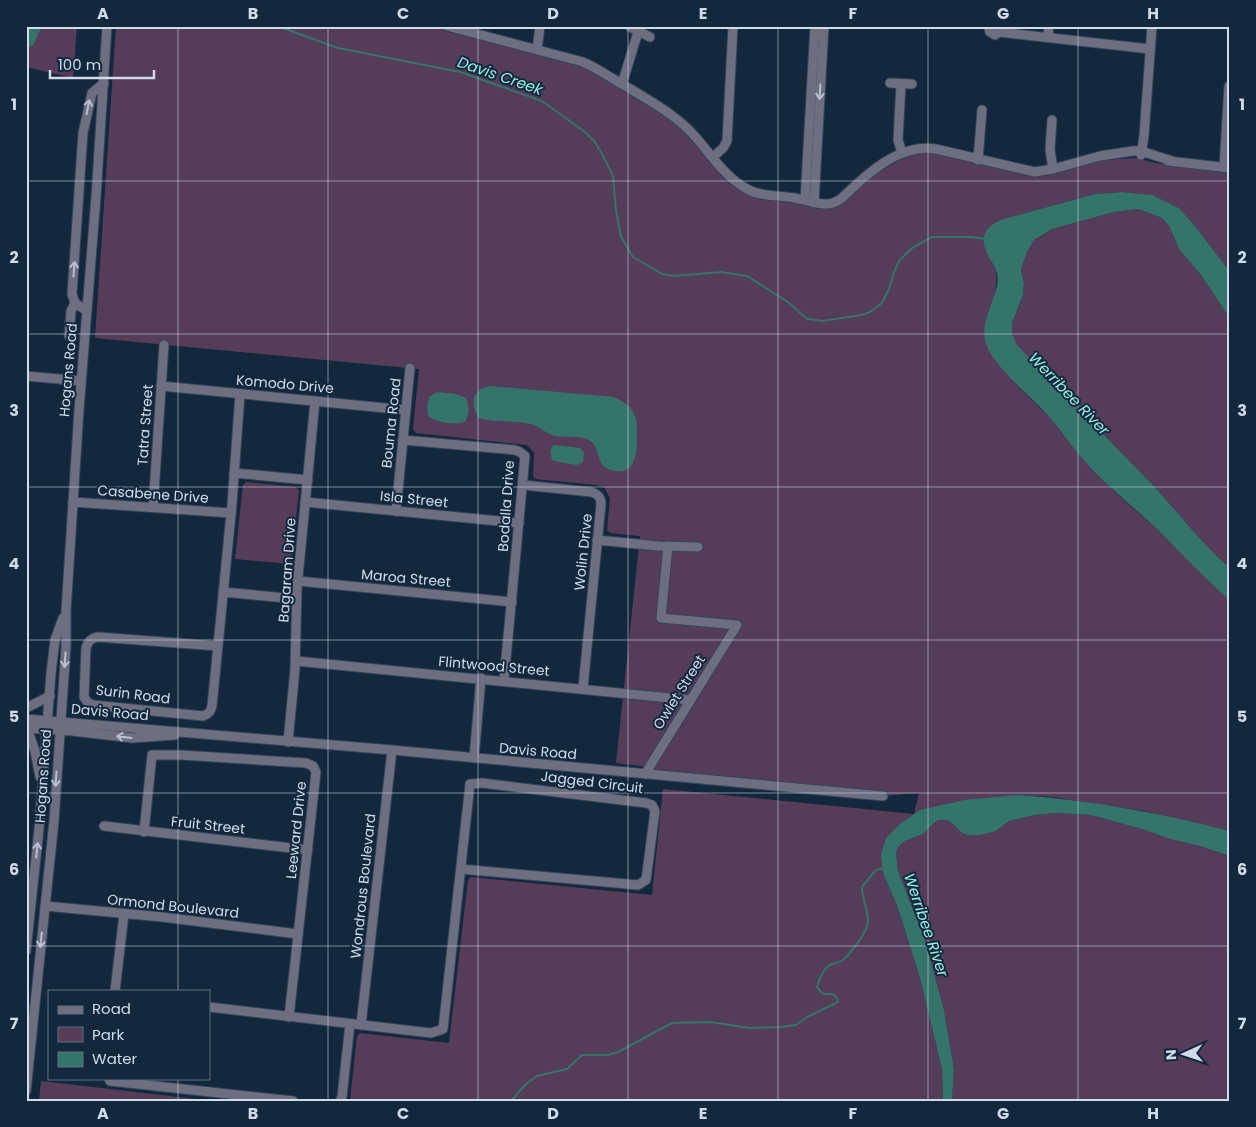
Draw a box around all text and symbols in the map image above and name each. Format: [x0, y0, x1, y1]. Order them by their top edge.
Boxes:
text: A [97, 2, 109, 25]
text: B [248, 2, 258, 25]
text: C [397, 2, 409, 25]
text: D [547, 2, 559, 25]
text: E [699, 2, 707, 25]
text: F [849, 2, 858, 25]
text: G [997, 2, 1009, 25]
text: H [1147, 2, 1159, 25]
scale bar [50, 48, 154, 80]
water label: Davis Creek [455, 51, 547, 100]
text: 100 m [58, 54, 101, 75]
one-way arrow [816, 84, 825, 100]
text: 1 [11, 93, 17, 116]
text: 1 [1239, 93, 1245, 116]
one-way arrow [84, 100, 93, 116]
text: 2 [9, 246, 19, 269]
text: 2 [1237, 246, 1247, 269]
one-way arrow [69, 261, 79, 277]
street label: Hogans Road [54, 322, 82, 418]
water label: Werribee River [1024, 347, 1115, 440]
street label: Komodo Drive [235, 370, 335, 398]
street label: Bouma Road [376, 377, 406, 469]
street label: Tatra Street [132, 384, 158, 466]
text: 3 [9, 399, 19, 422]
text: 3 [1237, 399, 1247, 422]
street label: Bodalla Drive [493, 459, 519, 552]
street label: Casabene Drive [97, 480, 210, 508]
street label: Isla Street [379, 485, 449, 513]
street label: Wolin Drive [569, 512, 597, 591]
street label: Bagaram Drive [273, 517, 301, 623]
text: 4 [9, 552, 20, 575]
text: 4 [1237, 552, 1248, 575]
street label: Maroa Street [360, 564, 452, 592]
street label: Flintwood Street [438, 651, 550, 681]
street label: Owlet Street [648, 651, 710, 733]
one-way arrow [60, 652, 69, 668]
street label: Surin Road [95, 680, 171, 708]
street label: Davis Road [70, 699, 150, 725]
text: 5 [9, 705, 19, 728]
text: 5 [1237, 705, 1247, 728]
street label: Hogans Road [30, 728, 56, 824]
one-way arrow [117, 732, 133, 742]
street label: Davis Road [498, 738, 578, 764]
street label: Jagged Circuit [540, 766, 644, 798]
one-way arrow [52, 770, 61, 786]
street label: Leeward Drive [281, 780, 311, 880]
street label: Fruit Street [170, 811, 246, 839]
street label: Wondrous Boulevard [345, 812, 381, 960]
one-way arrow [32, 842, 41, 858]
text: 6 [9, 858, 19, 881]
text: 6 [1237, 858, 1247, 881]
water label: Werribee River [899, 870, 954, 980]
street label: Ormond Boulevard [106, 889, 240, 923]
one-way arrow [36, 932, 46, 948]
legend [48, 990, 210, 1080]
text: Road [92, 998, 131, 1019]
text: 7 [10, 1012, 19, 1035]
text: 7 [1238, 1012, 1247, 1035]
text: Park [92, 1024, 124, 1045]
north arrow [1158, 1030, 1208, 1080]
text: Water [92, 1048, 138, 1069]
text: N [1161, 1049, 1181, 1060]
text: A [97, 1102, 109, 1125]
text: B [248, 1102, 258, 1125]
text: C [397, 1102, 409, 1125]
text: D [547, 1102, 559, 1125]
text: E [699, 1102, 707, 1125]
text: F [849, 1102, 858, 1125]
text: G [997, 1102, 1009, 1125]
text: H [1147, 1102, 1159, 1125]

